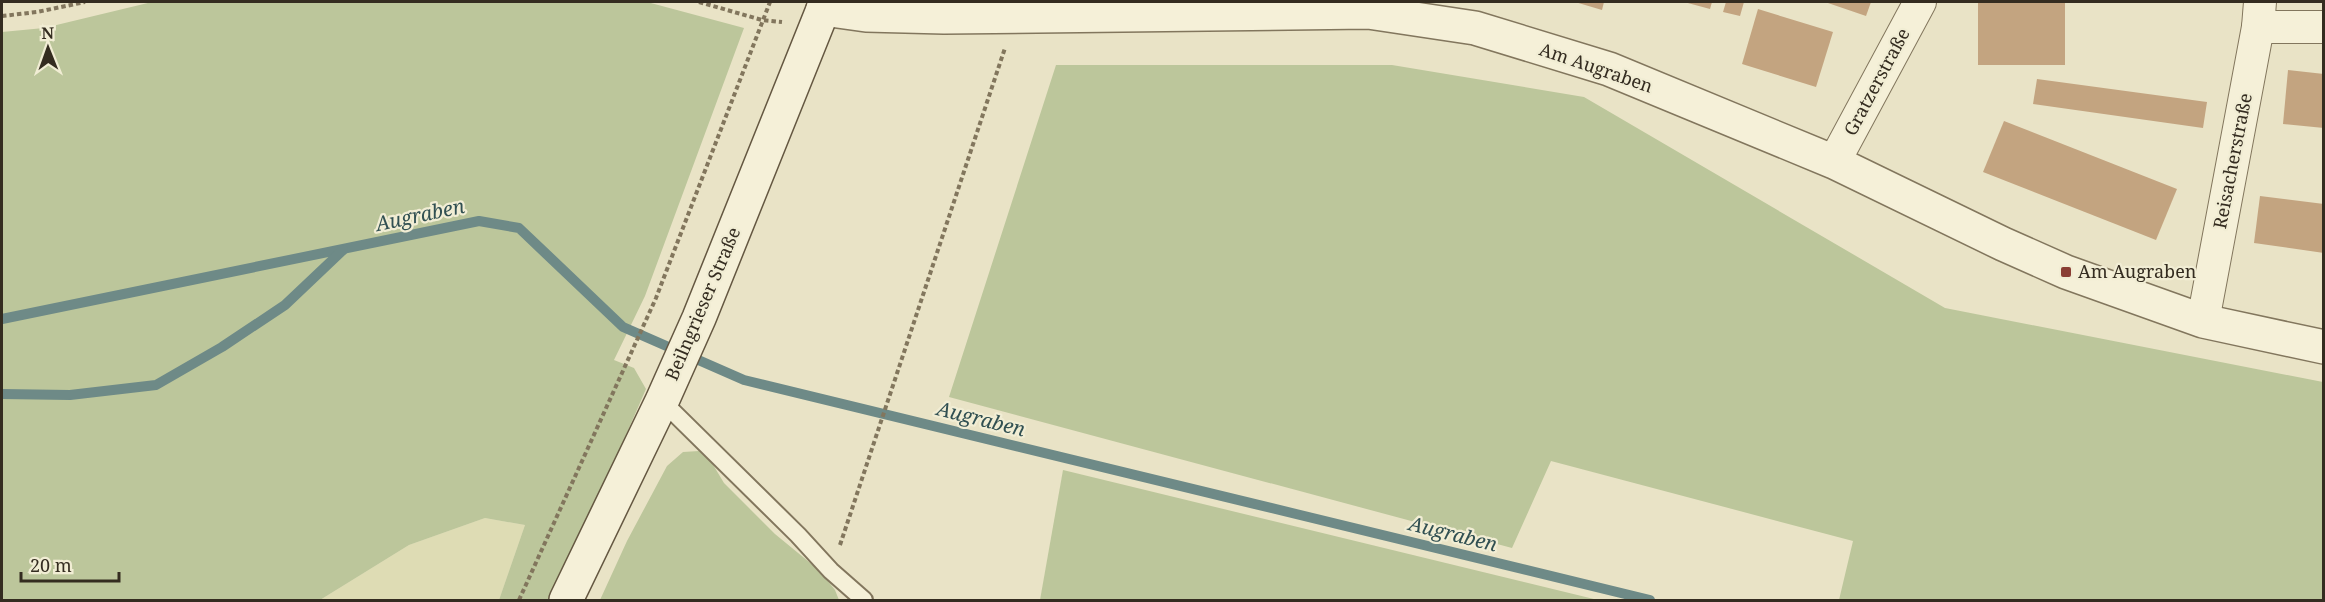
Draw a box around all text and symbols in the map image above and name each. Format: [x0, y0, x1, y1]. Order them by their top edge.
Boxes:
north arrow [18, 18, 78, 78]
text: N [41, 22, 55, 44]
street label: Gratzerstraße [1838, 23, 1915, 140]
street label: Am Augraben [1536, 36, 1657, 98]
street label: Reisacherstraße [2207, 91, 2257, 231]
water label: Augraben [371, 192, 467, 238]
street label: Beilngrieser Straße [659, 223, 745, 384]
place label: Am Augraben [2078, 259, 2197, 283]
marker: Am Augraben [2059, 265, 2073, 279]
water label: Augraben [932, 394, 1028, 443]
water label: Augraben [1404, 509, 1500, 558]
scale bar [21, 545, 118, 583]
text: 20 m [30, 553, 72, 577]

